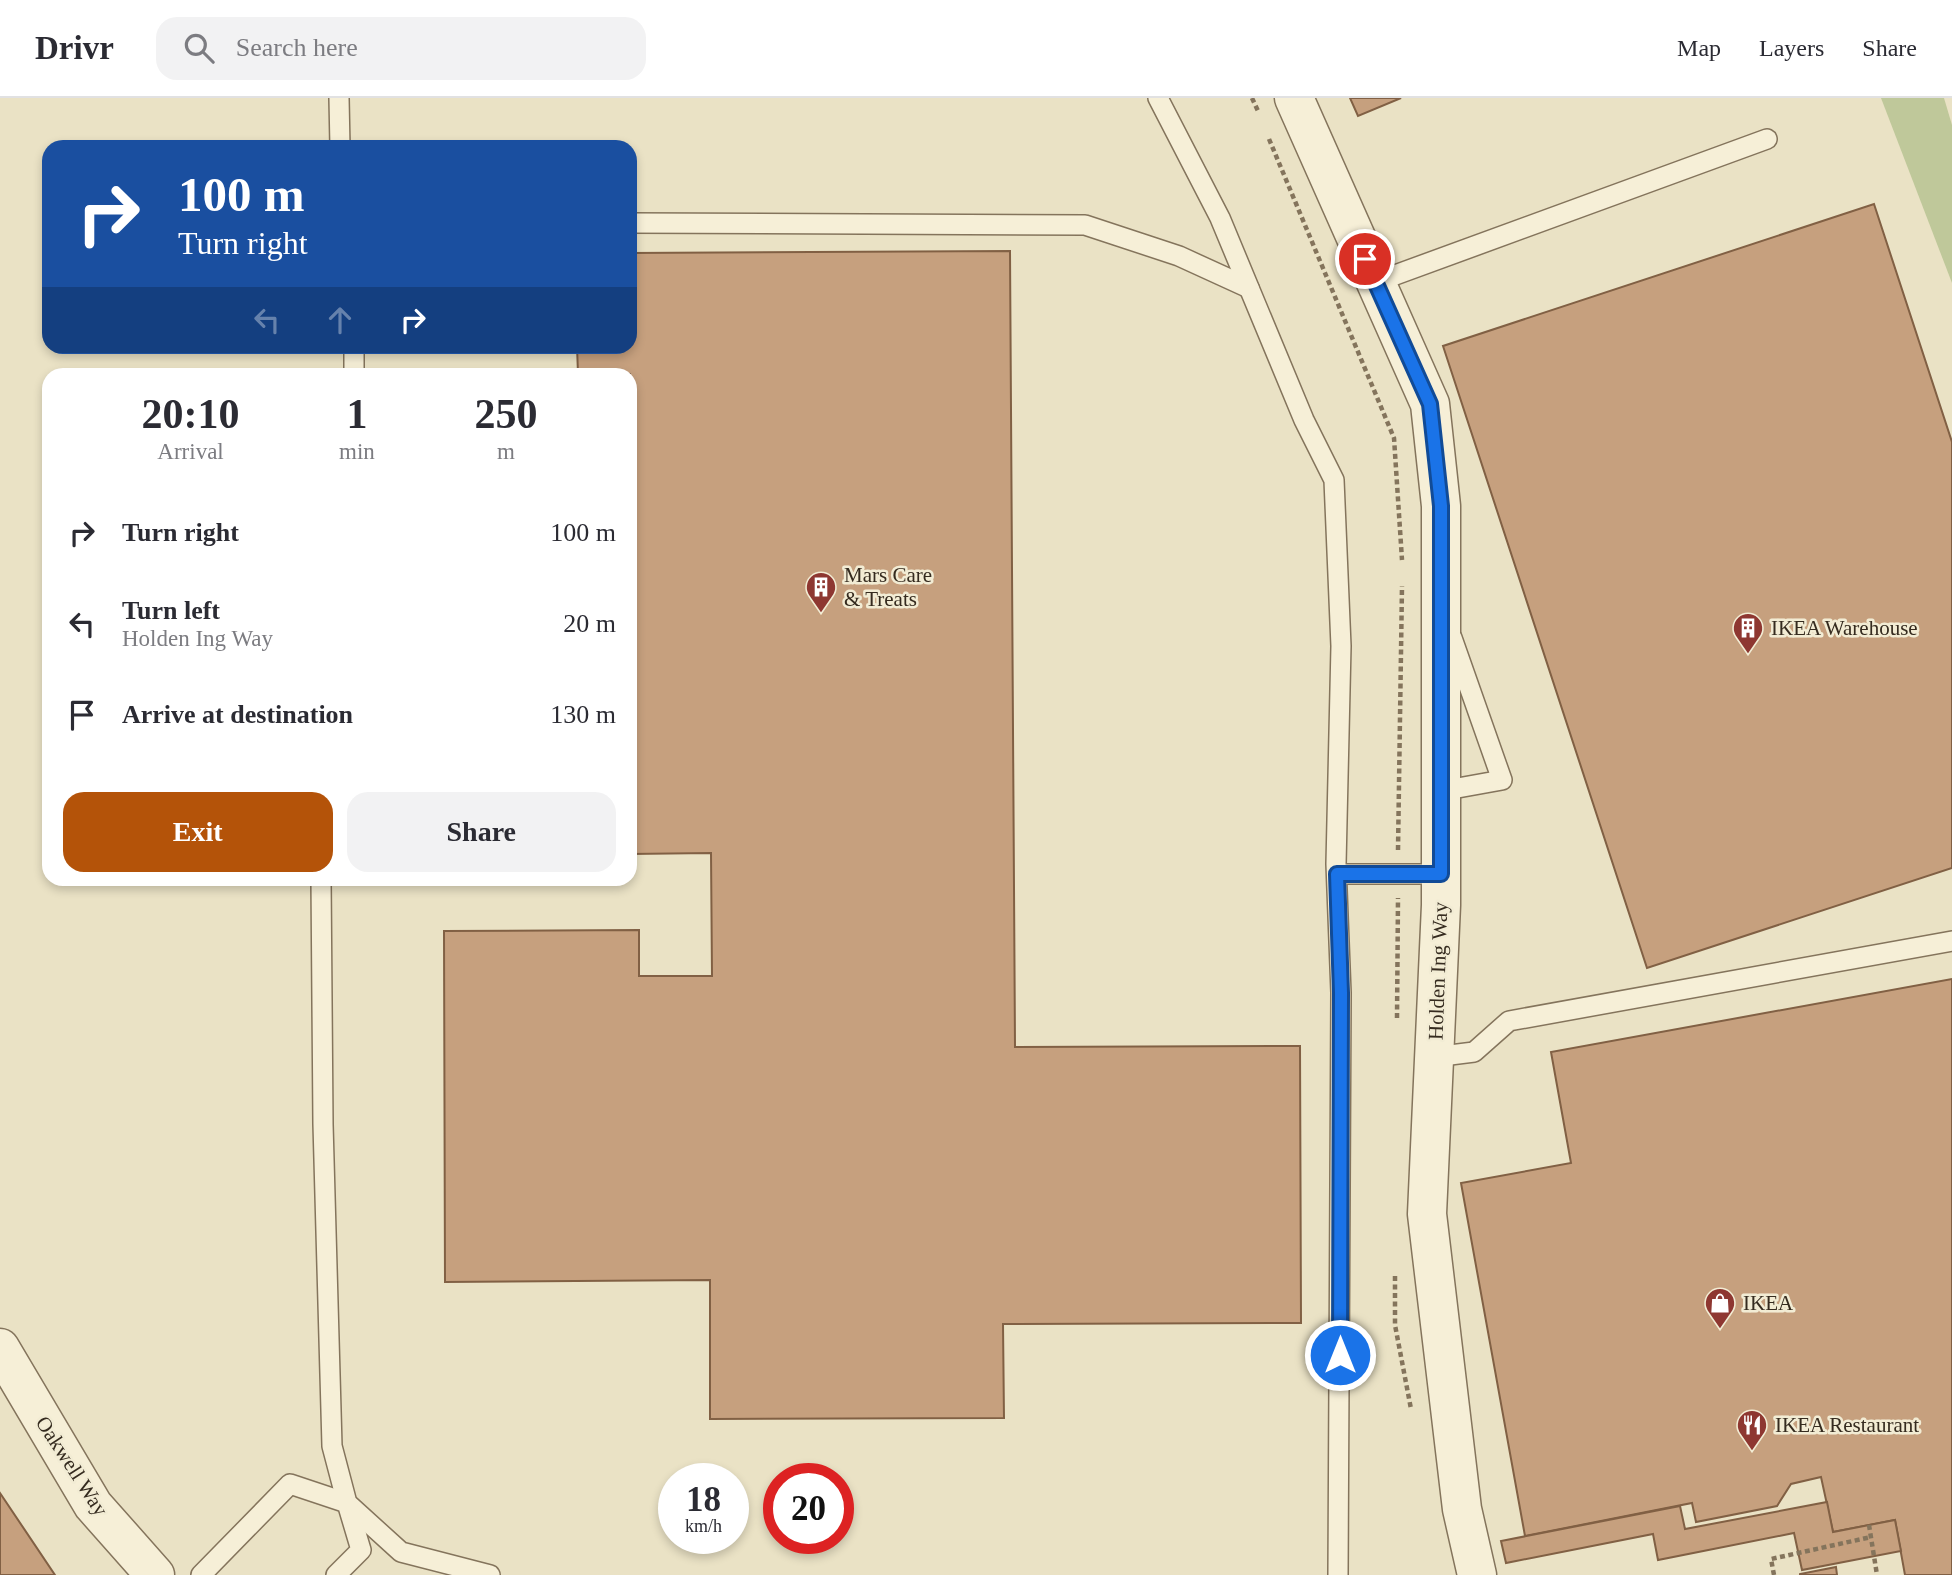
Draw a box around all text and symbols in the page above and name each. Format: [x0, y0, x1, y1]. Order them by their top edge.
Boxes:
search box [156, 17, 646, 80]
icon: search [180, 29, 218, 67]
text: Drivr [35, 30, 114, 66]
text: Search here [236, 33, 358, 62]
text: Map [1677, 35, 1721, 61]
text: Layers [1759, 35, 1824, 61]
text: Share [1862, 35, 1917, 61]
text: 100 m [178, 167, 305, 222]
icon: right [63, 168, 154, 259]
text: Turn right [178, 225, 308, 261]
pin [1335, 229, 1395, 289]
icon: arrive [1346, 240, 1384, 278]
icon: left [248, 301, 286, 339]
icon: ahead [321, 301, 359, 339]
icon: right [394, 301, 432, 339]
text: 20:10 [142, 391, 240, 437]
text: 1 [346, 391, 367, 437]
text: 250 [474, 391, 537, 437]
text: Arrival [157, 439, 224, 464]
text: min [339, 439, 375, 464]
text: m [497, 439, 515, 464]
icon: right [63, 514, 101, 552]
text: Turn right [122, 518, 239, 547]
text: 100 m [550, 518, 616, 547]
place label: Mars Care & Treats [844, 563, 932, 611]
building icon: Mars Care & Treats [804, 570, 838, 614]
text: Turn left [122, 596, 220, 625]
icon: left [63, 605, 101, 643]
text: 20 m [563, 609, 616, 638]
building icon: IKEA Warehouse [1731, 611, 1765, 655]
place label: IKEA Warehouse [1771, 616, 1918, 640]
text: Holden Ing Way [122, 626, 273, 651]
icon: arrive [63, 696, 101, 734]
text: Arrive at destination [122, 700, 353, 729]
text: 130 m [550, 700, 616, 729]
button: Exit [63, 792, 333, 872]
button: Share [347, 792, 616, 872]
street label: Holden Ing Way [1424, 901, 1452, 1040]
shop icon: IKEA [1703, 1286, 1737, 1330]
place label: IKEA [1743, 1291, 1794, 1315]
position arrow [1303, 1318, 1377, 1392]
restaurant icon: IKEA Restaurant [1735, 1408, 1769, 1452]
street label: Oakwell Way [31, 1412, 113, 1521]
place label: IKEA Restaurant [1775, 1413, 1919, 1437]
speed limit sign: 20 [763, 1463, 854, 1554]
text: 18 [686, 1480, 721, 1519]
text: km/h [685, 1516, 722, 1536]

